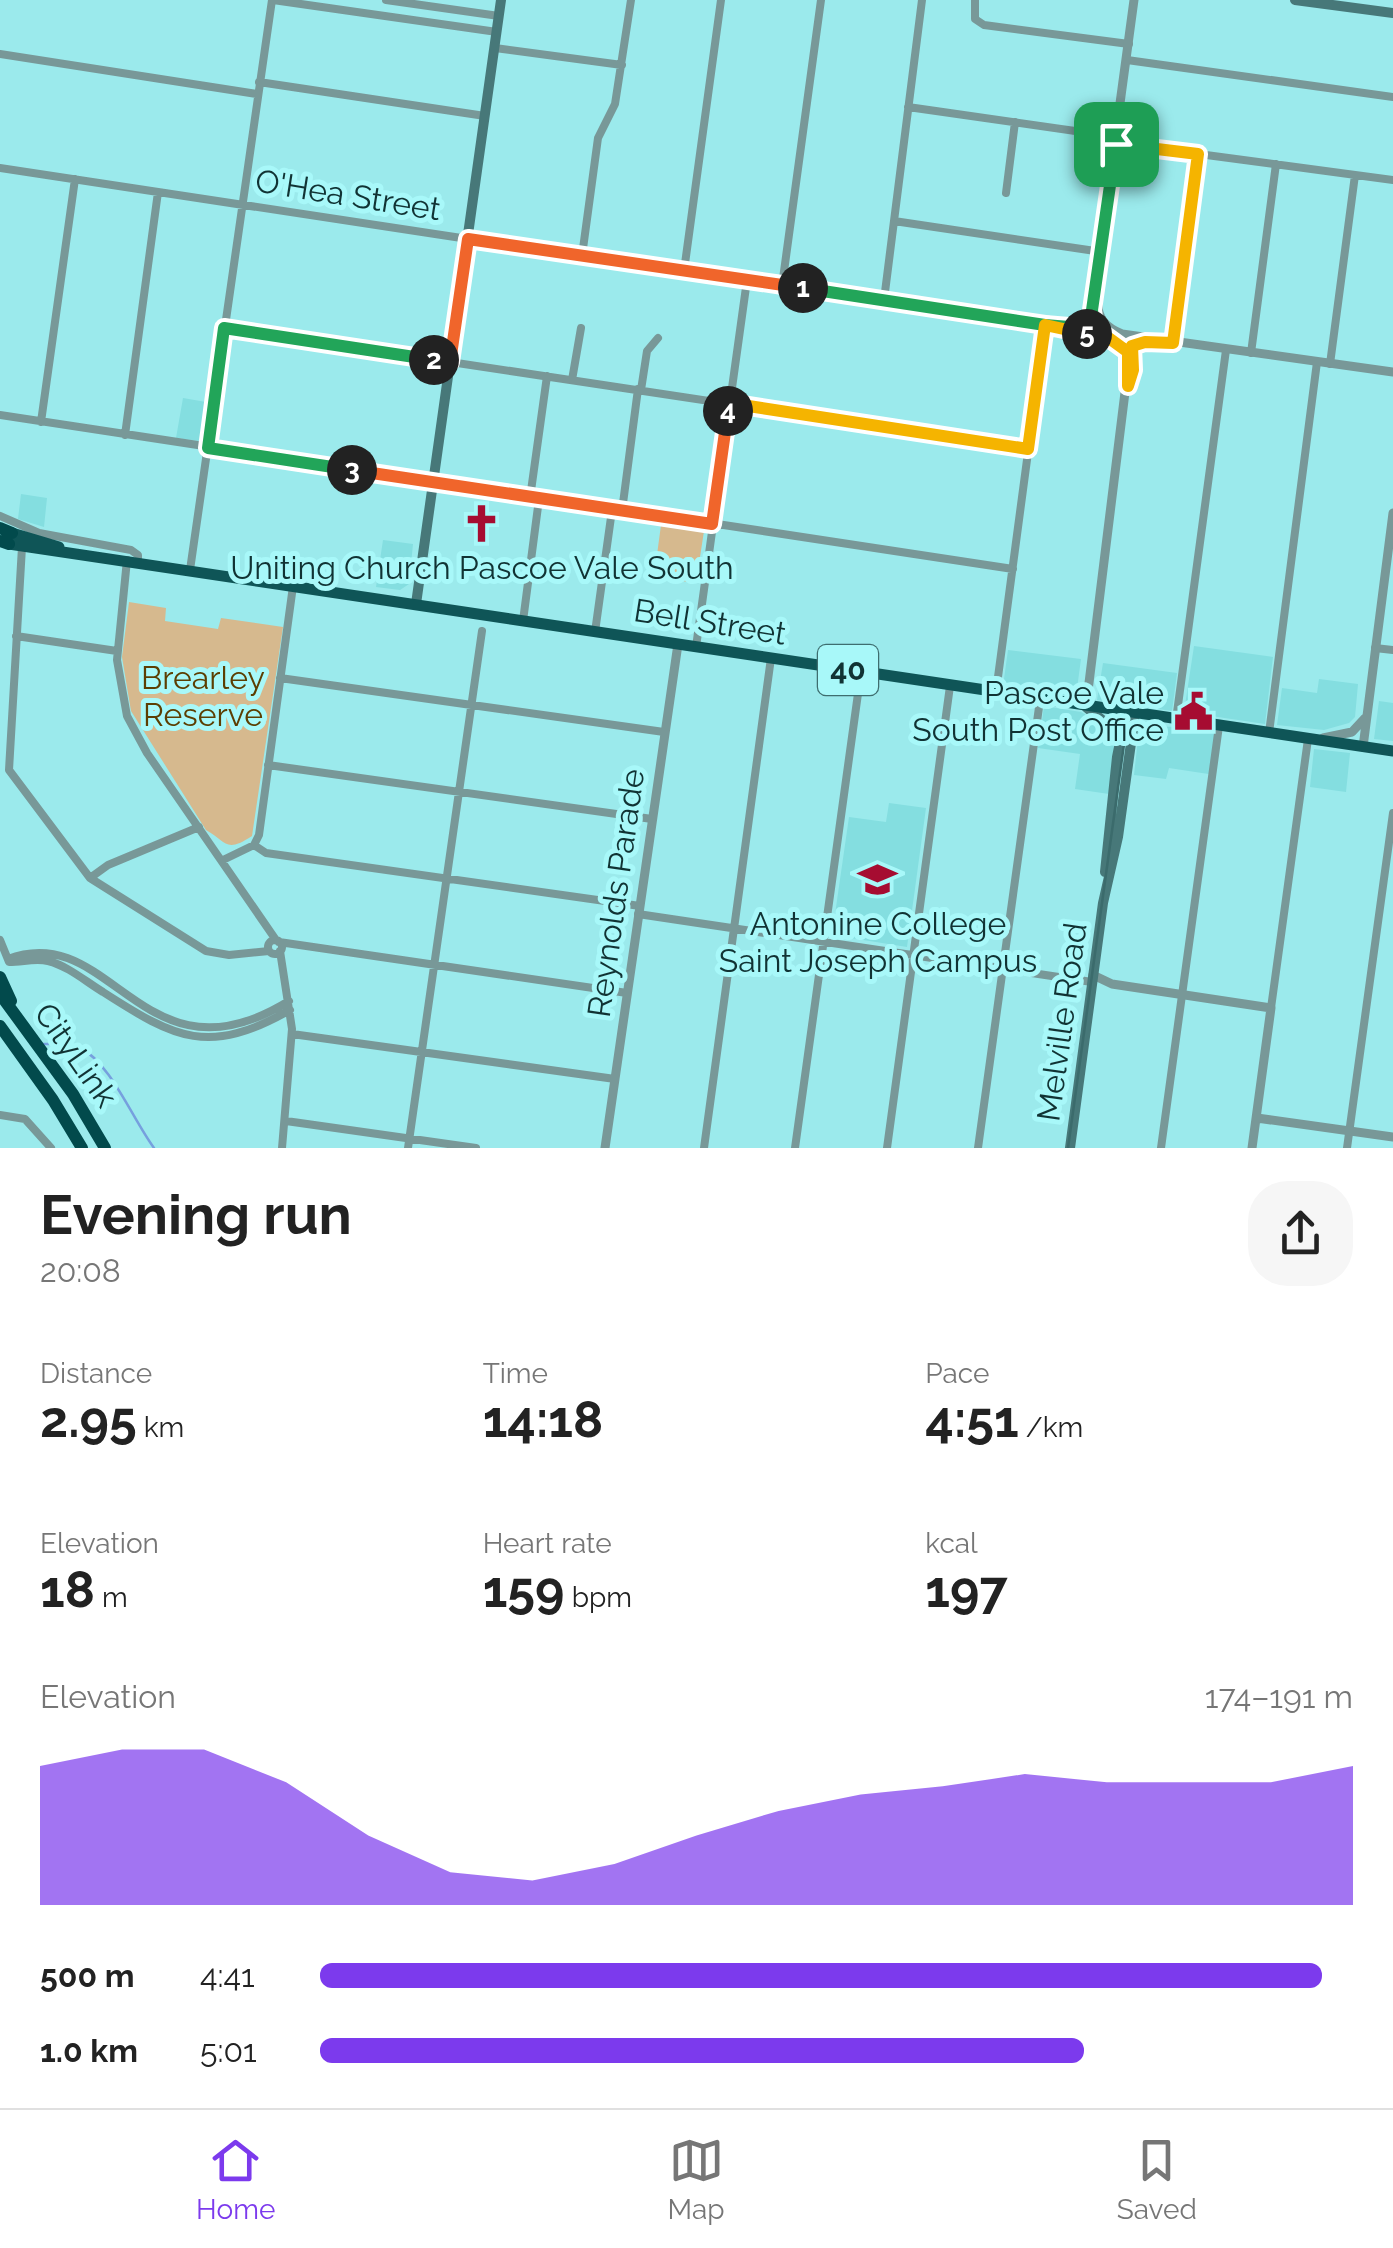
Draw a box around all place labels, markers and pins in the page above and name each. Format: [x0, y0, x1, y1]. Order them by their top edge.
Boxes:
pin [1074, 102, 1159, 187]
pin: 1 [778, 263, 828, 313]
pin: 5 [1062, 309, 1112, 359]
pin: 2 [409, 335, 459, 385]
pin: 4 [703, 386, 753, 436]
pin: 3 [327, 445, 377, 495]
church icon: Uniting Church Pascoe Vale South [461, 502, 503, 544]
place label: Uniting Church Pascoe Vale South [230, 549, 734, 586]
place label: Pascoe Vale South Post Office [912, 674, 1164, 748]
public building icon: Pascoe Vale South Post Office [1173, 690, 1215, 732]
school or university icon: Antonine College Saint Joseph Campus [857, 858, 899, 900]
place label: Antonine College Saint Joseph Campus [719, 905, 1037, 979]

